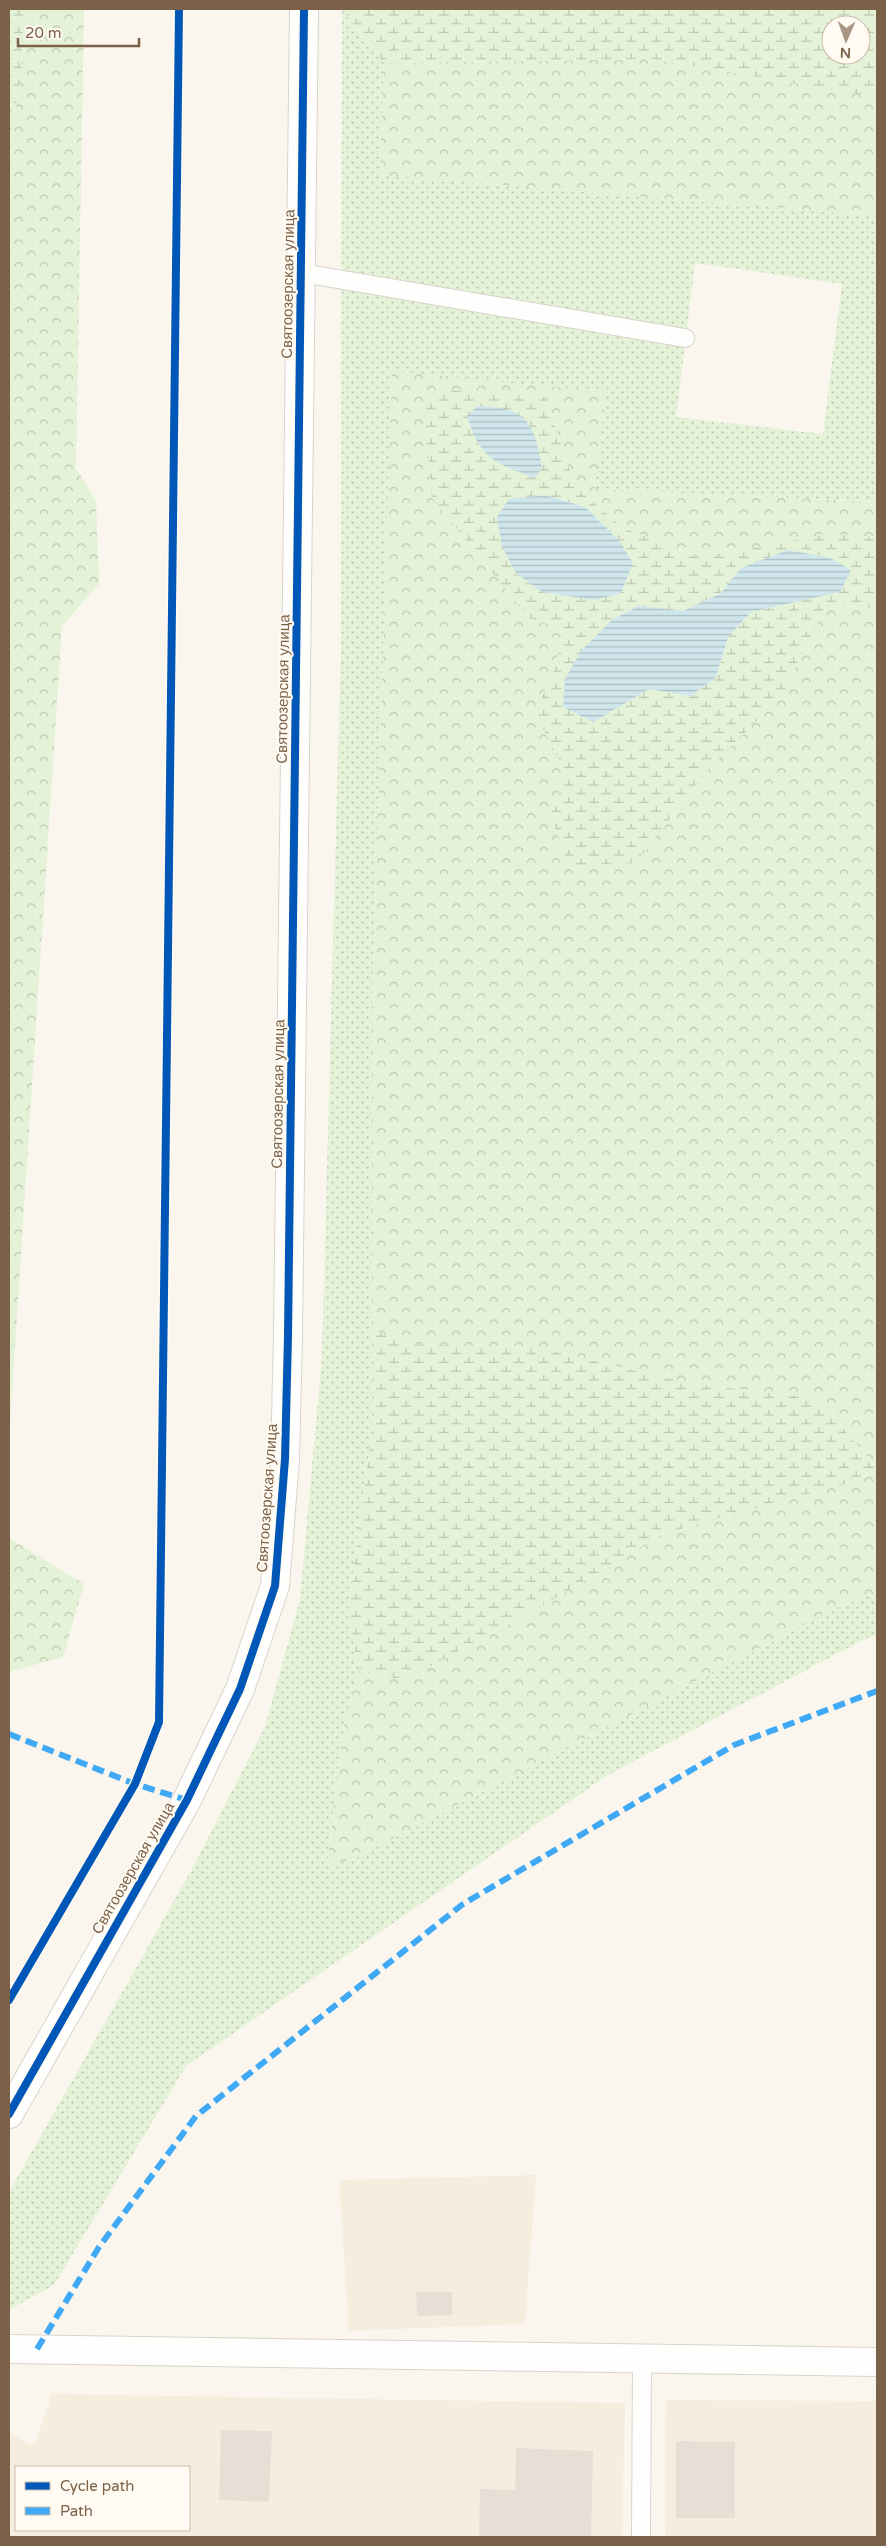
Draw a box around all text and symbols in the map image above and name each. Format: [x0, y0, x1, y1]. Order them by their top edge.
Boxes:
scale bar [18, 15, 139, 47]
north arrow [821, 15, 871, 65]
text: 20 m [25, 24, 62, 42]
text: N [840, 44, 851, 61]
street label: Святоозерская улица [278, 209, 298, 359]
street label: Святоозерская улица [273, 614, 293, 764]
street label: Святоозерская улица [268, 1019, 288, 1169]
street label: Святоозерская улица [253, 1422, 281, 1573]
street label: Святоозерская улица [88, 1798, 178, 1937]
legend [15, 2466, 190, 2531]
text: Cycle path [60, 2477, 134, 2495]
text: Path [60, 2502, 93, 2520]

